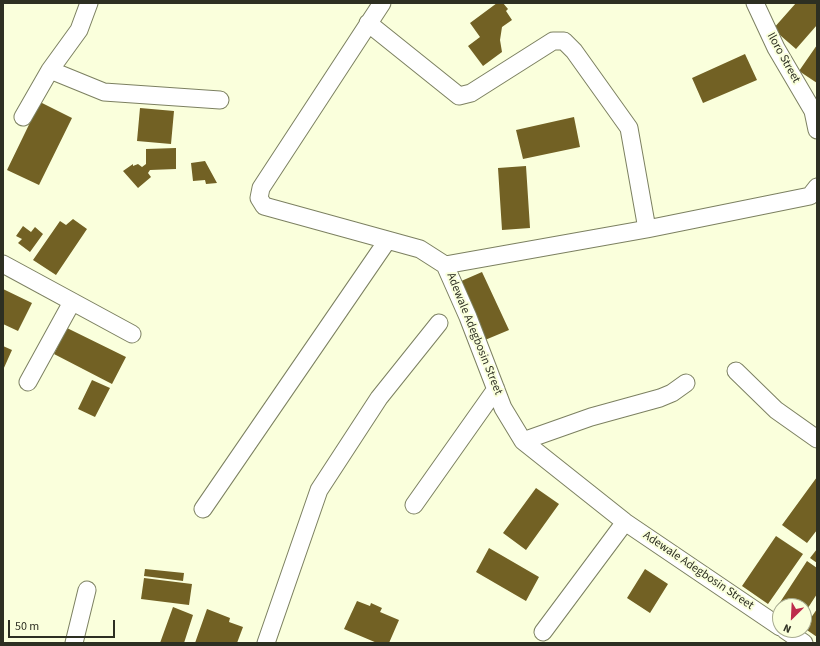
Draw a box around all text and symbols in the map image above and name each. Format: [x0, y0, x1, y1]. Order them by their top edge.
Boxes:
street label: Iloro Street [763, 30, 803, 86]
street label: Adewale Adegbosin Street [443, 271, 505, 397]
street label: Adewale Adegbosin Street [640, 529, 756, 613]
north arrow [772, 598, 812, 638]
scale bar [10, 612, 117, 638]
text: 50 m [15, 618, 39, 635]
text: N [781, 620, 794, 637]

